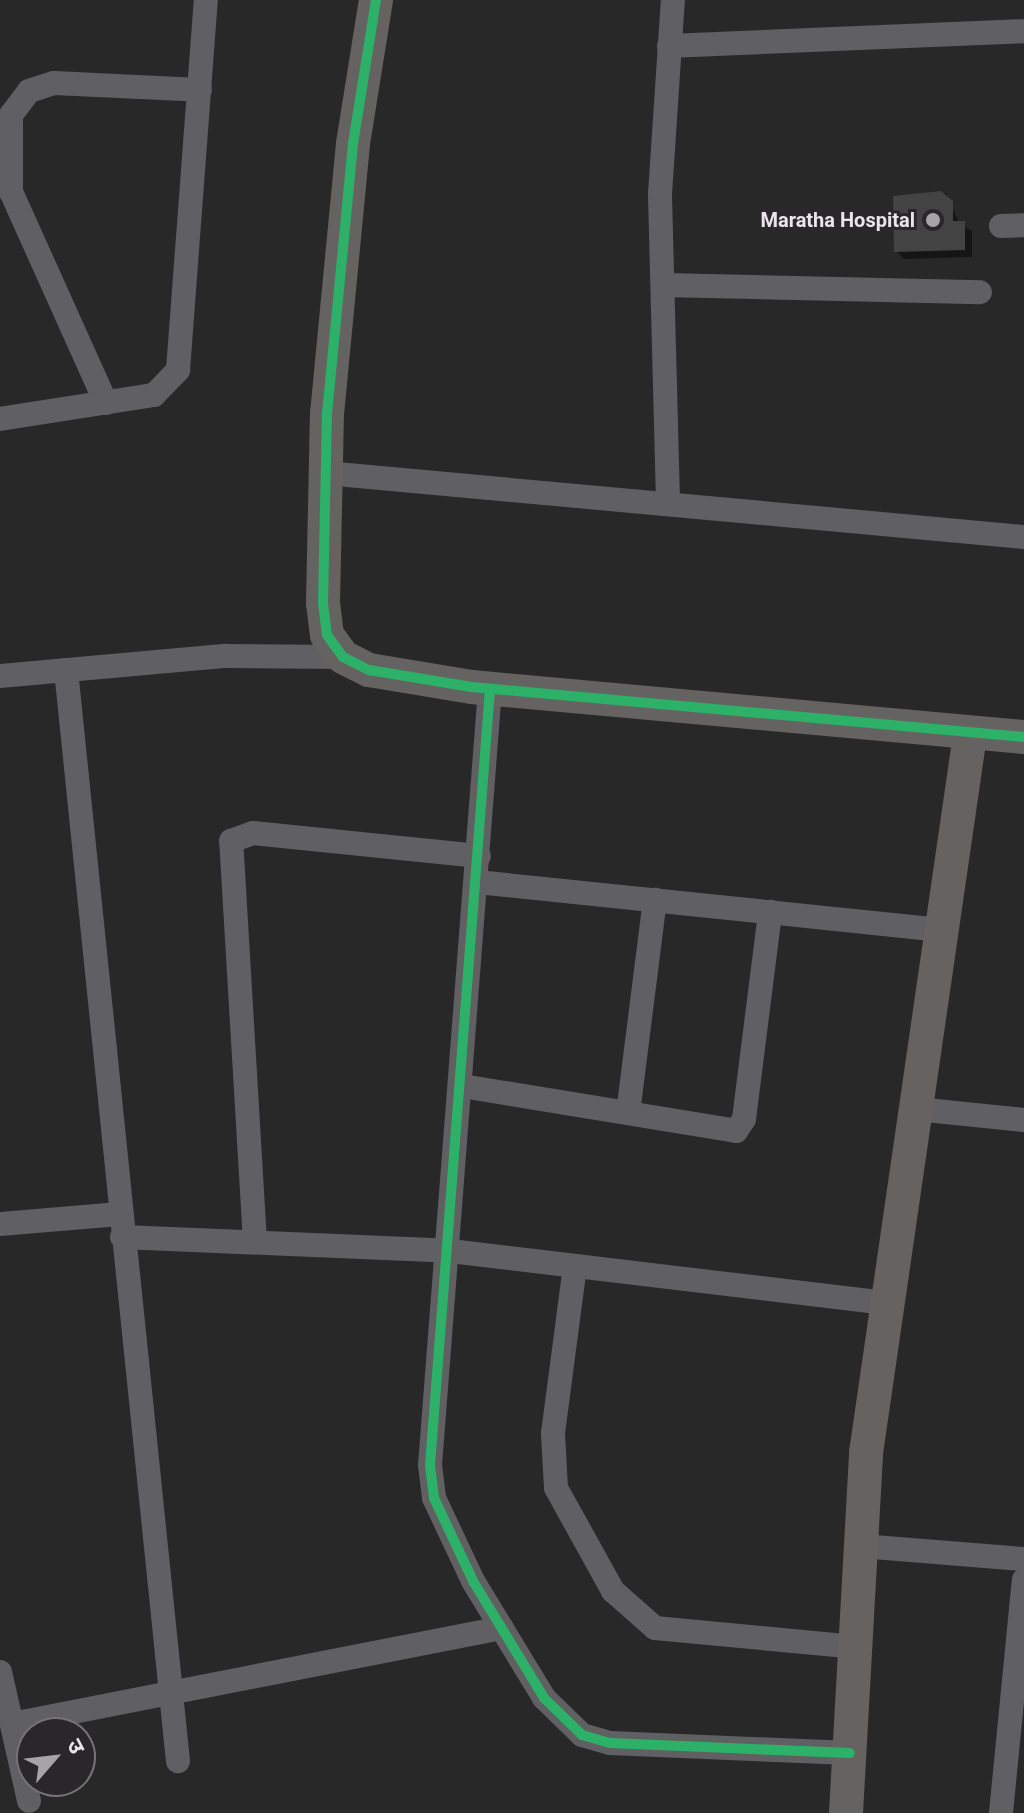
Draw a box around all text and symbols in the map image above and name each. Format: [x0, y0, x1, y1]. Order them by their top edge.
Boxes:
place label: Maratha Hospital [760, 208, 915, 232]
marker: Maratha Hospital [922, 209, 944, 231]
north arrow [16, 1717, 96, 1797]
text: उ [62, 1735, 90, 1758]

